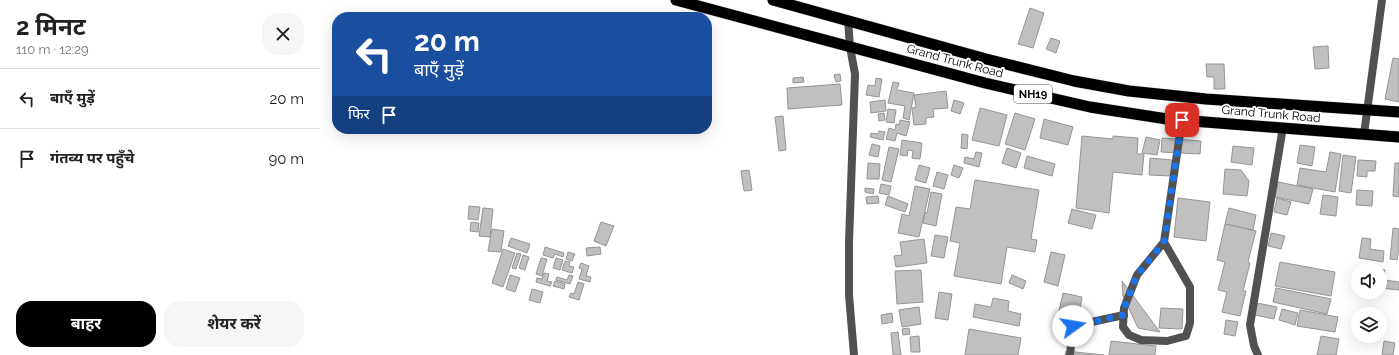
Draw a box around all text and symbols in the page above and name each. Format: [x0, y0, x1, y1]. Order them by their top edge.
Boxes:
text: 2 मिनट [16, 12, 86, 41]
button: close [262, 13, 304, 55]
text: 20 m [414, 25, 480, 58]
icon: left [348, 28, 400, 80]
street label: Grand Trunk Road [905, 41, 1005, 81]
text: 110 m · 12:29 [16, 42, 89, 57]
text: बाएँ मुड़ें [414, 59, 464, 80]
road number: NH19 [1014, 85, 1052, 103]
icon: left [16, 88, 38, 110]
text: बाएँ मुड़ें [50, 89, 95, 107]
text: 20 m [269, 90, 304, 108]
pin [1165, 103, 1199, 137]
street label: Grand Trunk Road [1221, 103, 1321, 125]
icon: arrive [378, 104, 400, 126]
text: फिर [348, 105, 370, 123]
icon: arrive [1171, 109, 1193, 131]
icon: arrive [16, 148, 38, 170]
text: गंतव्य पर पहुँचे [50, 149, 134, 167]
text: 90 m [268, 150, 304, 168]
map controls [1351, 263, 1387, 343]
button: sound [1351, 263, 1387, 299]
button: बाहर [16, 301, 156, 347]
button: शेयर करें [164, 301, 304, 347]
position arrow [1052, 305, 1094, 347]
button: layers [1351, 307, 1387, 343]

